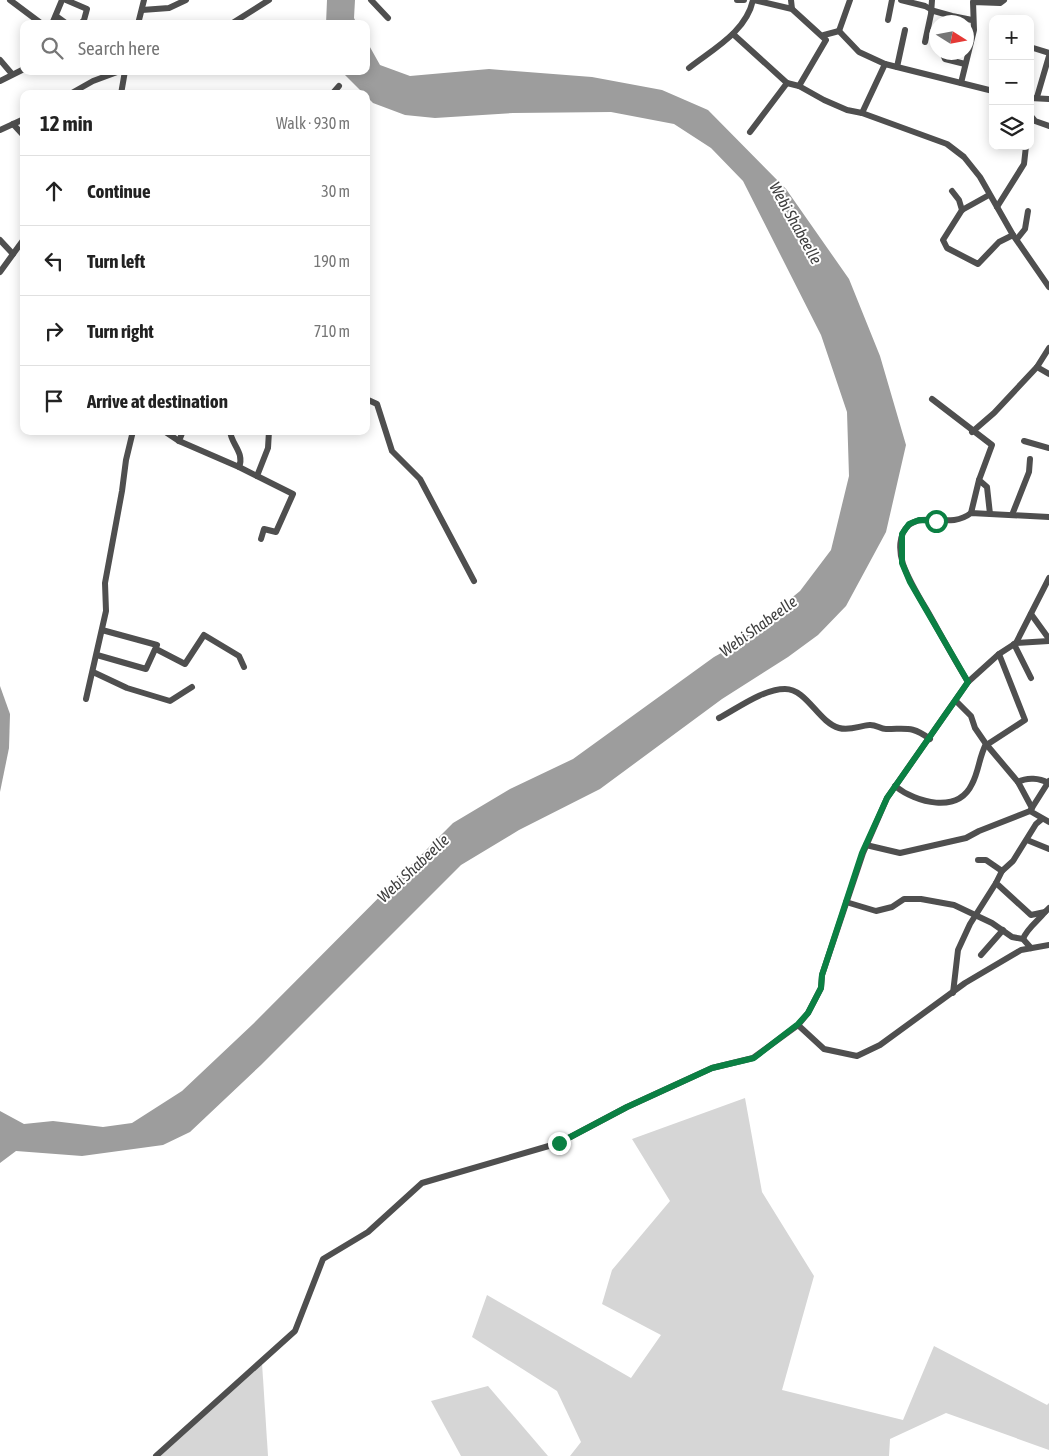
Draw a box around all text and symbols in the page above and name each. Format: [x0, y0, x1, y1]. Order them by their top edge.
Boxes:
north arrow [929, 15, 974, 60]
map controls [989, 15, 1034, 150]
button: + [989, 15, 1034, 60]
search box [20, 20, 370, 75]
icon: search [38, 34, 66, 62]
text: Search here [78, 37, 160, 59]
button: − [989, 60, 1034, 105]
button: layers [989, 105, 1034, 150]
text: 12 min [40, 111, 93, 135]
text: Walk · 930 m [276, 114, 350, 132]
icon: ahead [40, 177, 68, 205]
water label: Webi Shabeelle [766, 179, 826, 267]
text: Continue [87, 180, 151, 202]
text: 30 m [321, 182, 350, 200]
icon: left [40, 247, 68, 275]
text: Turn left [87, 250, 145, 272]
text: 190 m [314, 252, 350, 270]
icon: right [40, 317, 68, 345]
text: Turn right [87, 320, 154, 342]
text: 710 m [314, 322, 350, 340]
icon: arrive [40, 387, 68, 415]
text: Arrive at destination [87, 390, 228, 412]
route start [925, 510, 948, 533]
water label: Webi Shabeelle [716, 592, 800, 660]
water label: Webi Shabeelle [374, 830, 452, 906]
route end [548, 1132, 571, 1155]

